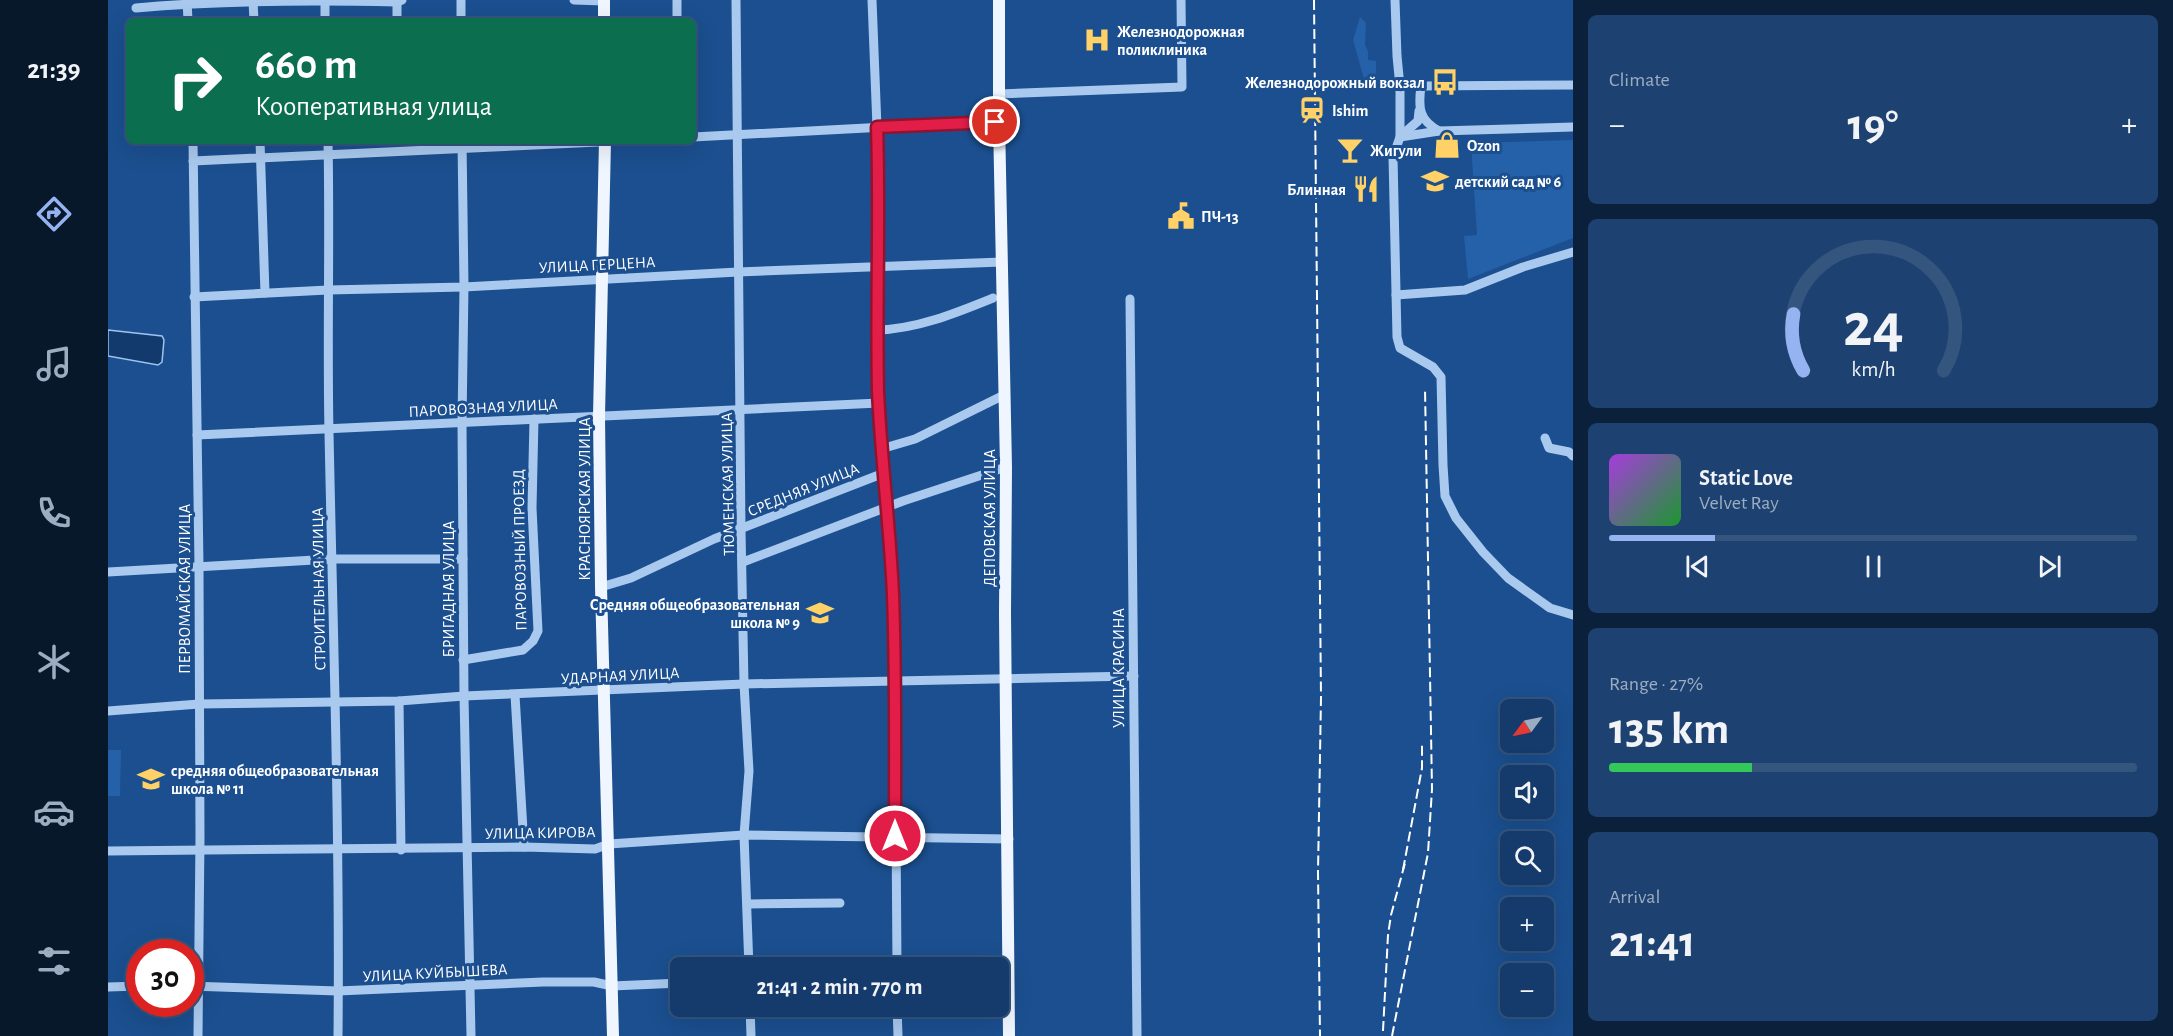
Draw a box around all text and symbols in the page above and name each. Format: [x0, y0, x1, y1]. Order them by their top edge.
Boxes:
place label: Железнодорожная поликлиника [1117, 24, 1245, 58]
hospital icon: Железнодорожная поликлиника [1082, 25, 1112, 55]
icon: right [156, 42, 234, 120]
text: 660 m [255, 44, 358, 86]
text: 21:39 [27, 56, 81, 83]
bus stop icon: Железнодорожный вокзал [1430, 67, 1460, 97]
text: Climate [1609, 70, 1670, 90]
place label: Железнодорожный вокзал [1245, 75, 1425, 91]
text: Кооперативная улица [255, 93, 492, 120]
station icon: Ishim [1297, 95, 1327, 125]
pin [969, 96, 1020, 147]
place label: Ishim [1332, 103, 1368, 119]
text: 19° [1847, 103, 1899, 148]
icon: arrive [978, 105, 1011, 138]
text: − [1609, 109, 1625, 142]
text: + [2121, 109, 2137, 142]
shop icon: Ozon [1432, 130, 1462, 160]
bar icon: Жигули [1335, 135, 1365, 165]
place label: Ozon [1467, 138, 1500, 154]
place label: Жигули [1370, 143, 1422, 160]
school or university icon: детский сад № 6 [1420, 166, 1450, 196]
restaurant icon: Блинная [1351, 174, 1381, 204]
place label: детский сад № 6 [1455, 174, 1562, 190]
place label: Блинная [1287, 182, 1346, 198]
icon: directions [33, 193, 75, 235]
public building icon: ПЧ-13 [1166, 201, 1196, 231]
place label: ПЧ-13 [1201, 209, 1239, 225]
street label: УЛИЦА ГЕРЦЕНА [538, 254, 656, 276]
text: 24 [1843, 295, 1903, 357]
icon: music [33, 343, 75, 385]
text: km/h [1851, 359, 1895, 380]
street label: ПАРОВОЗНАЯ УЛИЦА [408, 396, 559, 420]
street label: ТЮМЕНСКАЯ УЛИЦА [719, 412, 737, 556]
street label: КРАСНОЯРСКАЯ УЛИЦА [577, 417, 593, 581]
street label: ДЕПОВСКАЯ УЛИЦА [982, 448, 998, 587]
street label: СРЕДНЯЯ УЛИЦА [745, 460, 862, 520]
text: Static Love [1699, 467, 1793, 489]
street label: ПАРОВОЗНЫЙ ПРОЕЗД [510, 469, 529, 631]
icon: phone [33, 492, 75, 534]
text: Velvet Ray [1699, 493, 1779, 513]
street label: ПЕРВОМАЙСКАЯ УЛИЦА [176, 503, 193, 674]
street label: СТРОИТЕЛЬНАЯ УЛИЦА [310, 507, 328, 671]
street label: БРИГАДНАЯ УЛИЦА [441, 520, 457, 657]
icon: previous [1681, 550, 1714, 583]
icon: pause [1857, 550, 1890, 583]
icon: next [2033, 550, 2066, 583]
place label: Средняя общеобразовательная школа № 9 [590, 597, 800, 631]
school or university icon: Средняя общеобразовательная школа № 9 [805, 598, 835, 628]
street label: УЛИЦА КРАСИНА [1111, 608, 1127, 728]
icon: climate [33, 641, 75, 683]
street label: УДАРНАЯ УЛИЦА [560, 665, 680, 687]
text: Range · 27% [1609, 674, 1703, 694]
north arrow [1500, 699, 1554, 753]
map controls [1500, 699, 1554, 1017]
text: 135 km [1609, 707, 1729, 752]
place label: средняя общеобразовательная школа № 11 [171, 763, 379, 797]
school or university icon: средняя общеобразовательная школа № 11 [136, 764, 166, 794]
button: sound [1500, 765, 1554, 819]
icon: car [33, 791, 75, 833]
position arrow [863, 804, 927, 868]
street label: УЛИЦА КИРОВА [484, 824, 596, 842]
button: search [1500, 831, 1554, 885]
text: Arrival [1609, 887, 1660, 907]
button: + [1500, 897, 1554, 951]
text: 21:41 [1609, 920, 1696, 965]
speed limit sign: 30 [126, 939, 204, 1017]
icon: filters [33, 940, 75, 982]
street label: УЛИЦА КУЙБЫШЕВА [362, 960, 508, 985]
button: − [1500, 963, 1554, 1017]
text: 21:41 · 2 min · 770 m [756, 976, 923, 998]

